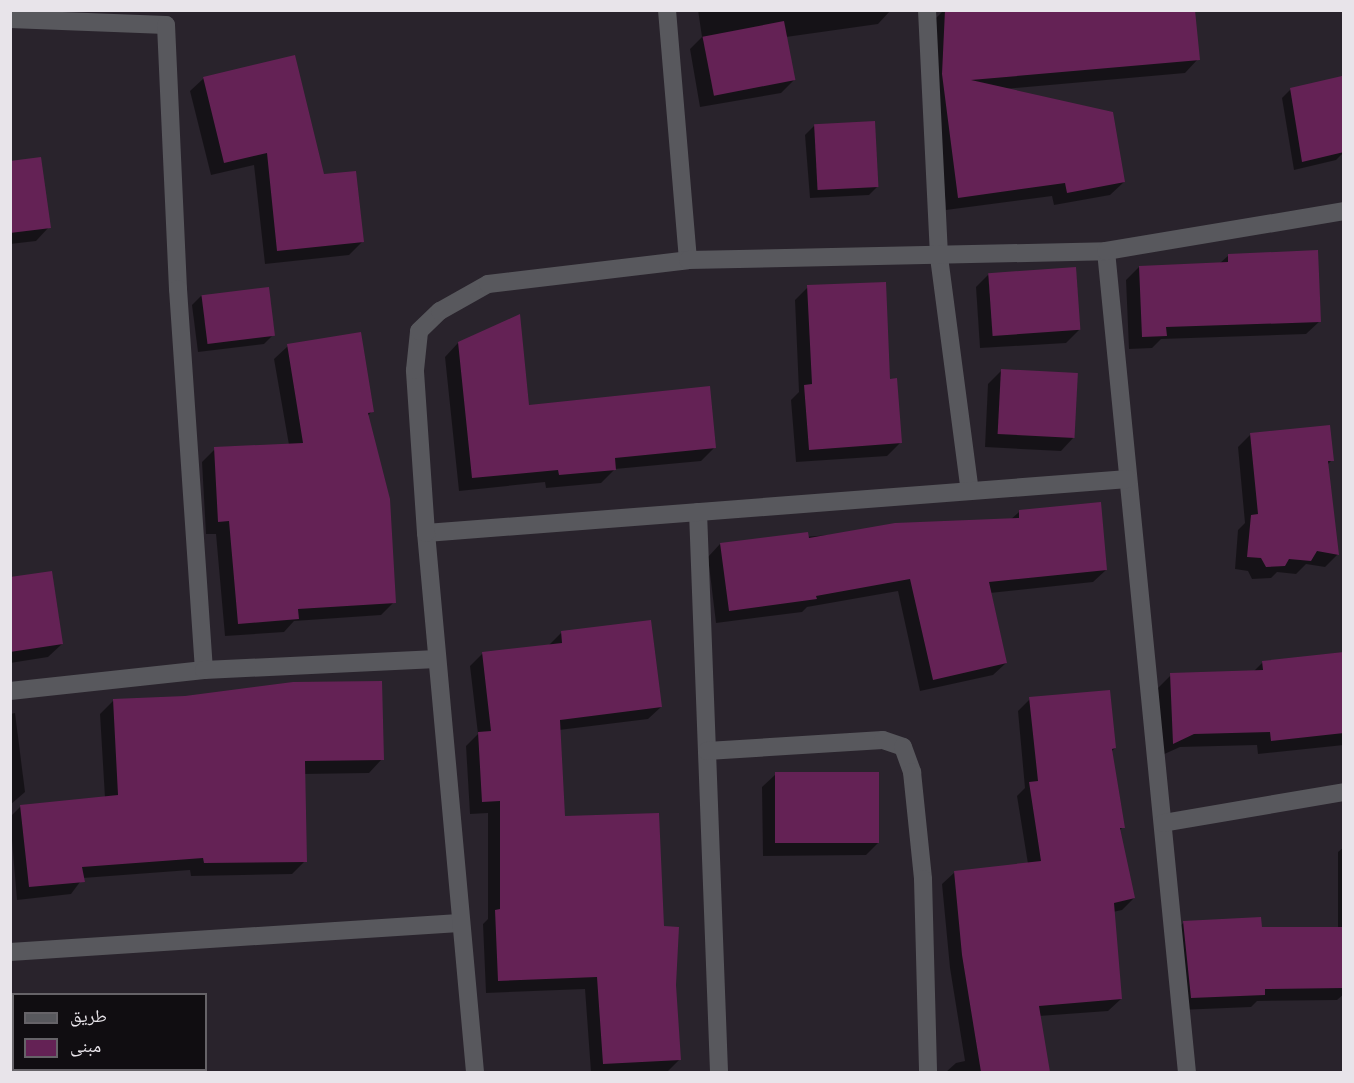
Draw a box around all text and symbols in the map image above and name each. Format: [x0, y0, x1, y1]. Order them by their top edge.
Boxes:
legend [12, 993, 207, 1071]
text: طريق [70, 1003, 107, 1027]
text: مبنى [70, 1033, 101, 1057]

